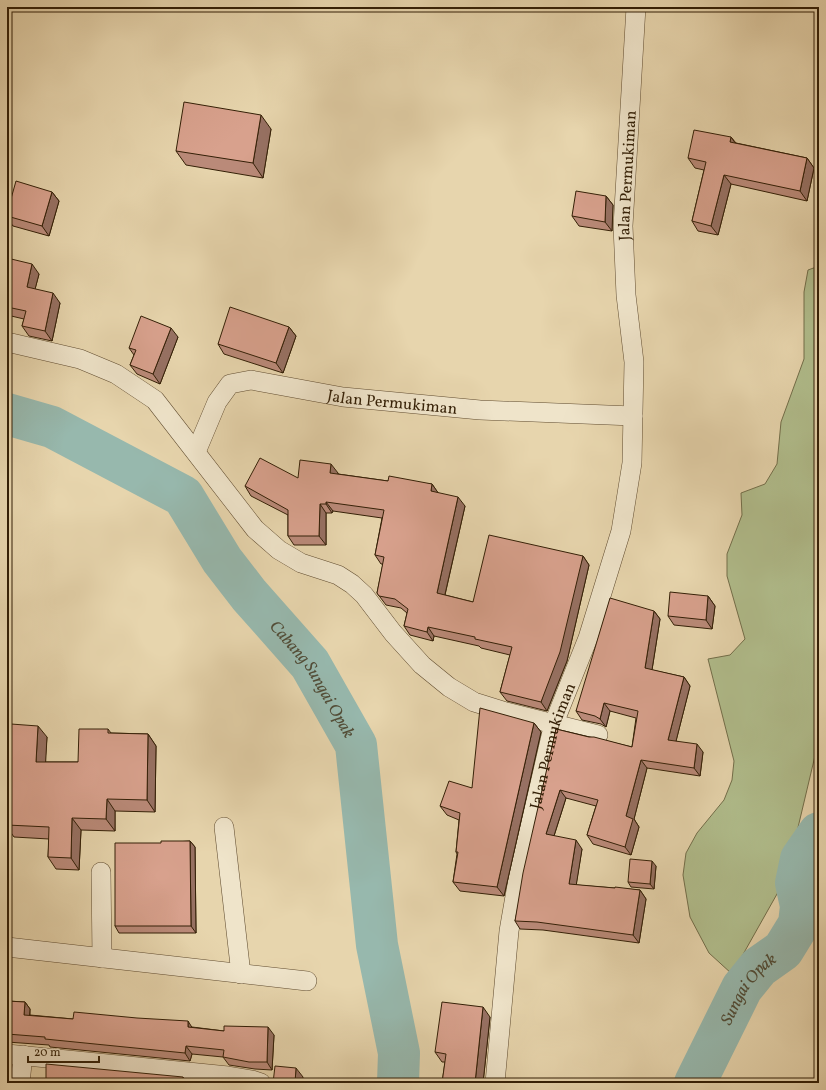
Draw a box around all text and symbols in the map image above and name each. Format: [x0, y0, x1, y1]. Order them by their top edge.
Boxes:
street label: Jalan Permukiman [614, 110, 643, 241]
street label: Jalan Permukiman [325, 385, 458, 421]
water label: Cabang Sungai Opak [264, 616, 360, 743]
street label: Jalan Permukiman [525, 680, 582, 811]
water label: Sungai Opak [716, 948, 782, 1029]
scale bar [28, 1038, 99, 1064]
text: 20 m [34, 1045, 61, 1061]

